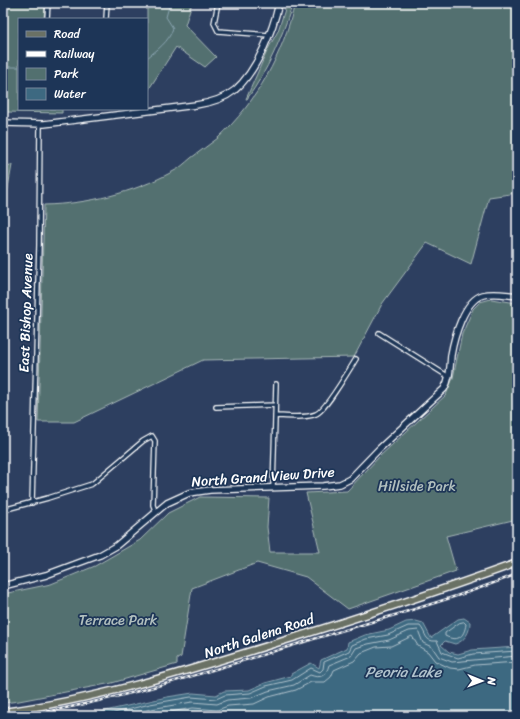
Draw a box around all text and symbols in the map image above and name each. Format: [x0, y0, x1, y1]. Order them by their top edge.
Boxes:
legend [18, 18, 148, 110]
text: Road [54, 23, 81, 45]
text: Railway [54, 43, 95, 65]
text: Park [54, 63, 79, 85]
text: Water [54, 83, 87, 105]
street label: East Bishop Avenue [11, 253, 41, 373]
street label: North Grand View Drive [190, 460, 336, 494]
park label: Hillside Park [378, 474, 456, 499]
street label: North Galena Road [201, 606, 319, 666]
park label: Terrace Park [79, 608, 158, 633]
water label: Peoria Lake [365, 659, 443, 685]
north arrow [462, 661, 502, 701]
text: N [482, 676, 501, 686]

